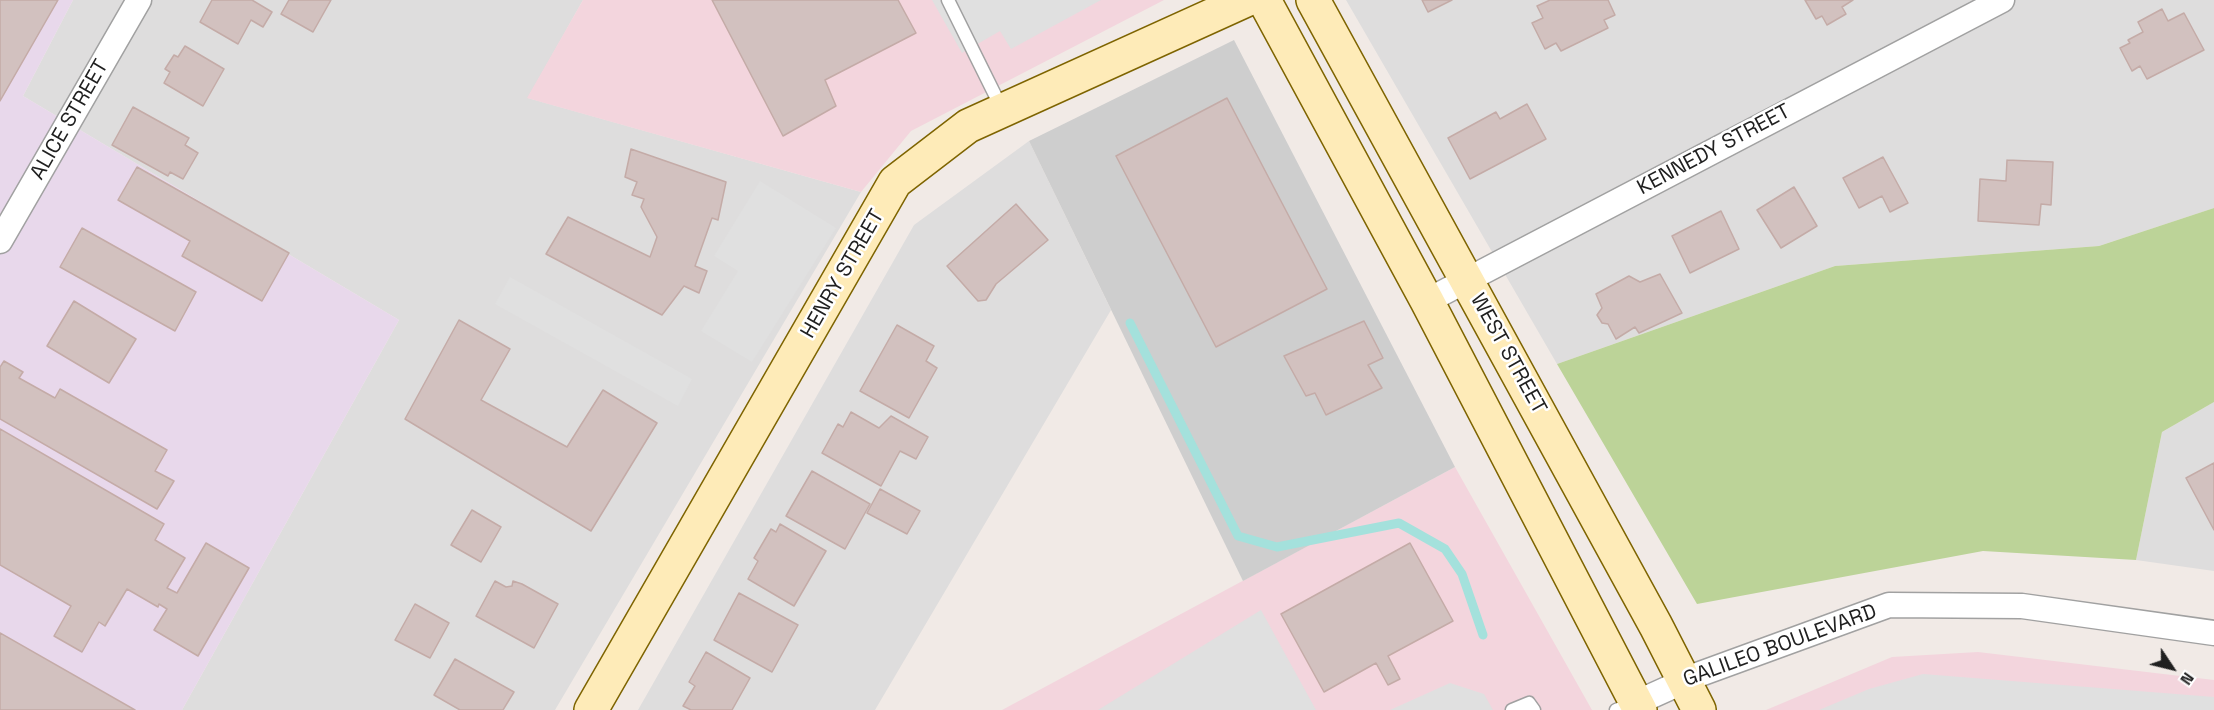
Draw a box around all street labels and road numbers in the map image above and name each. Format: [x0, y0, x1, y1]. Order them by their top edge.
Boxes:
street label: ALICE STREET [25, 56, 115, 184]
street label: KENNEDY STREET [1633, 99, 1795, 201]
street label: HENRY STREET [796, 205, 890, 343]
street label: WEST STREET [1464, 289, 1552, 419]
street label: GALILEO BOULEVARD [1680, 599, 1880, 693]

